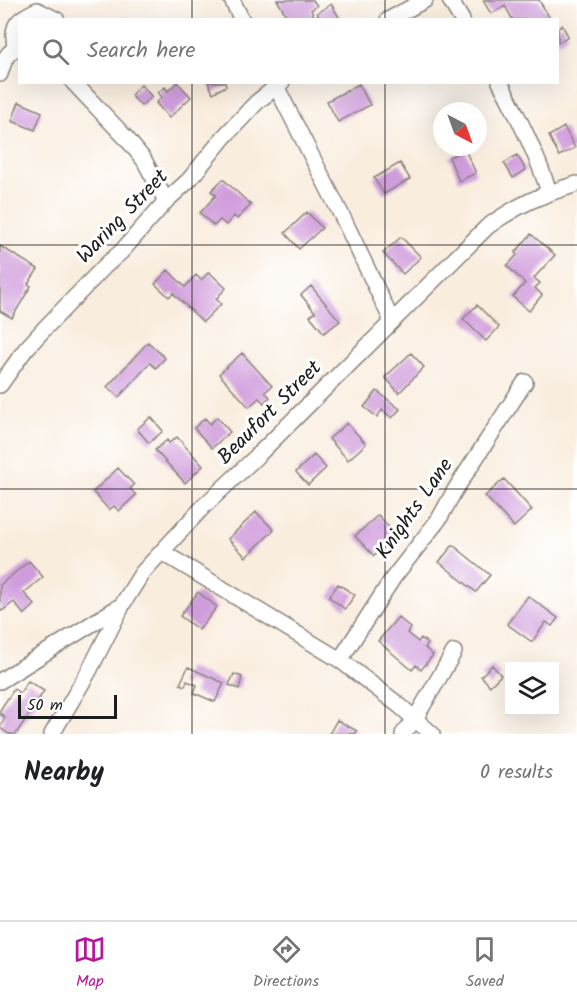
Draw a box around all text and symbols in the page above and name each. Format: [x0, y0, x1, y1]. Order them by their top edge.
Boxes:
search box [18, 18, 559, 84]
text: Search here [87, 34, 195, 69]
icon: search [39, 35, 72, 68]
north arrow [433, 102, 487, 156]
street label: Waring Street [69, 161, 178, 272]
street label: Beaufort Street [210, 352, 331, 473]
street label: Knights Lane [368, 451, 462, 567]
map controls [505, 662, 559, 716]
button: layers [505, 662, 559, 716]
scale bar [18, 692, 117, 720]
text: 50 m [27, 693, 63, 718]
text: Nearby [24, 752, 104, 794]
text: 0 results [480, 757, 553, 789]
tab: Map [73, 933, 106, 994]
tab: Directions [253, 933, 319, 994]
tab: Saved [466, 933, 504, 994]

